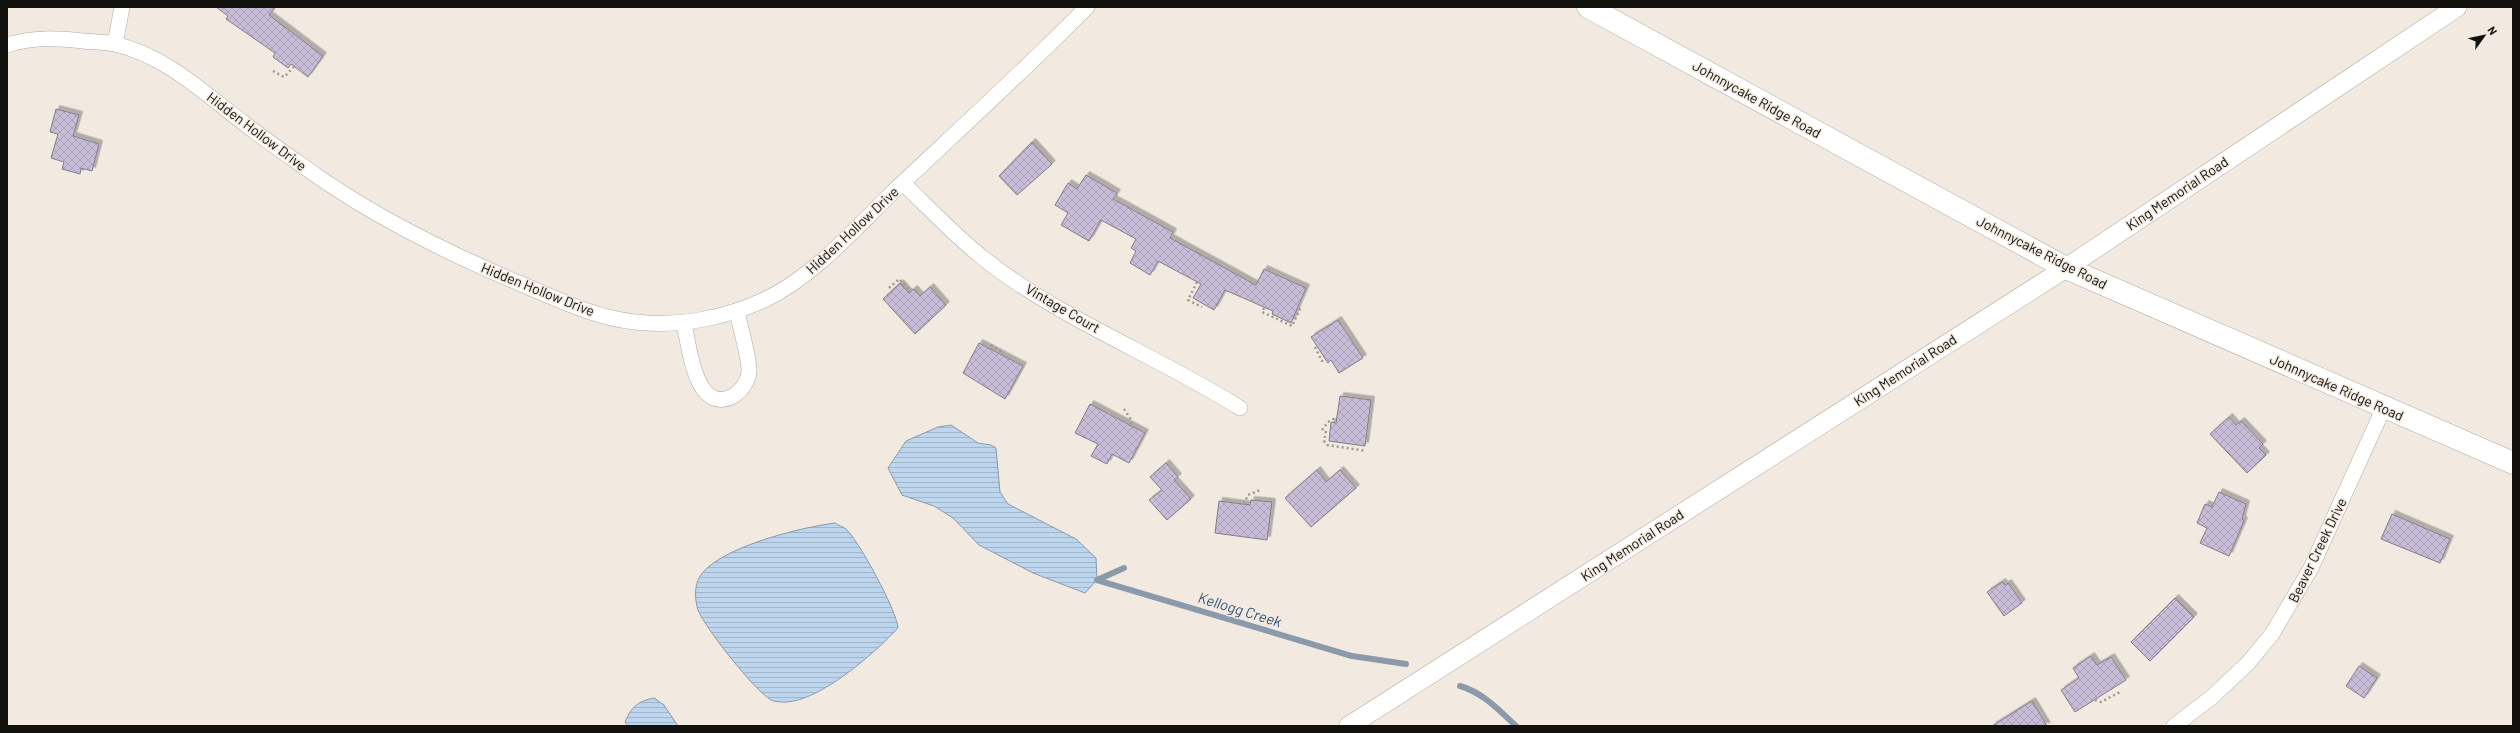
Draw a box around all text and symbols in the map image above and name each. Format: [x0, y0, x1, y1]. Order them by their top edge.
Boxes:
north arrow [2464, 16, 2504, 56]
text: N [2485, 24, 2500, 37]
street label: Johnnycake Ridge Road [1690, 57, 1824, 141]
street label: Hidden Hollow Drive [204, 88, 310, 174]
street label: King Memorial Road [2123, 153, 2231, 233]
street label: Hidden Hollow Drive [802, 183, 902, 277]
street label: Johnnycake Ridge Road [1974, 212, 2110, 292]
street label: Hidden Hollow Drive [479, 259, 597, 319]
street label: Vintage Court [1023, 280, 1103, 336]
street label: King Memorial Road [1850, 330, 1960, 410]
street label: Johnnycake Ridge Road [2268, 350, 2406, 424]
street label: Beaver Creek Drive [2284, 495, 2350, 605]
street label: King Memorial Road [1577, 505, 1687, 585]
water label: Kellogg Creek [1196, 588, 1285, 630]

